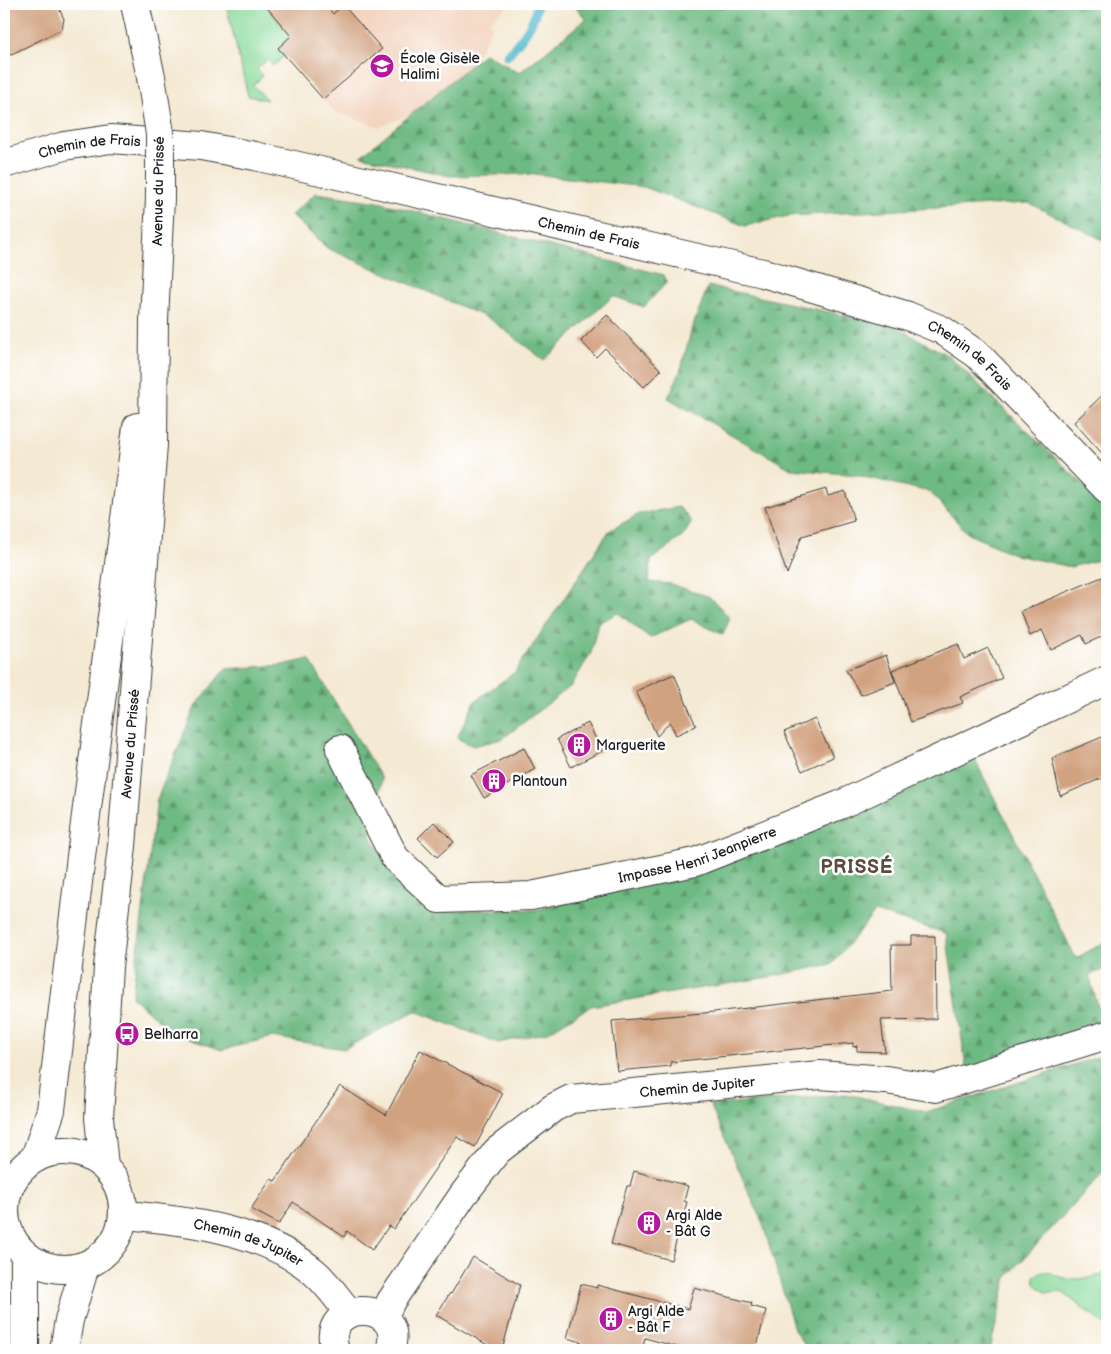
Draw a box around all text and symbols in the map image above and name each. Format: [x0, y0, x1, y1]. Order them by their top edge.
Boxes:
place label: École Gisèle Halimi [400, 49, 480, 83]
school or university icon: École Gisèle Halimi [369, 53, 395, 79]
street label: Chemin de Frais [36, 131, 141, 162]
street label: Avenue du Prissé [149, 135, 168, 246]
street label: Chemin de Frais [536, 213, 641, 253]
street label: Chemin de Frais [925, 317, 1015, 394]
street label: Avenue du Prissé [118, 688, 143, 799]
building icon: Marguerite [566, 732, 592, 758]
place label: Marguerite [596, 737, 665, 754]
building icon: Plantoun [481, 768, 507, 794]
place label: Plantoun [512, 773, 567, 790]
street label: Impasse Henri Jeanpierre [617, 823, 779, 887]
district label: PRISSÉ [820, 855, 894, 879]
bus stop icon: Belharra [114, 1021, 140, 1047]
place label: Belharra [144, 1026, 199, 1043]
street label: Chemin de Jupiter [639, 1073, 757, 1101]
place label: Argi Alde - Bât G [666, 1207, 722, 1240]
building icon: Argi Alde - Bât G [636, 1210, 662, 1236]
street label: Chemin de Jupiter [192, 1215, 307, 1270]
place label: Argi Alde - Bât F [628, 1303, 684, 1336]
building icon: Argi Alde - Bât F [598, 1306, 624, 1332]

